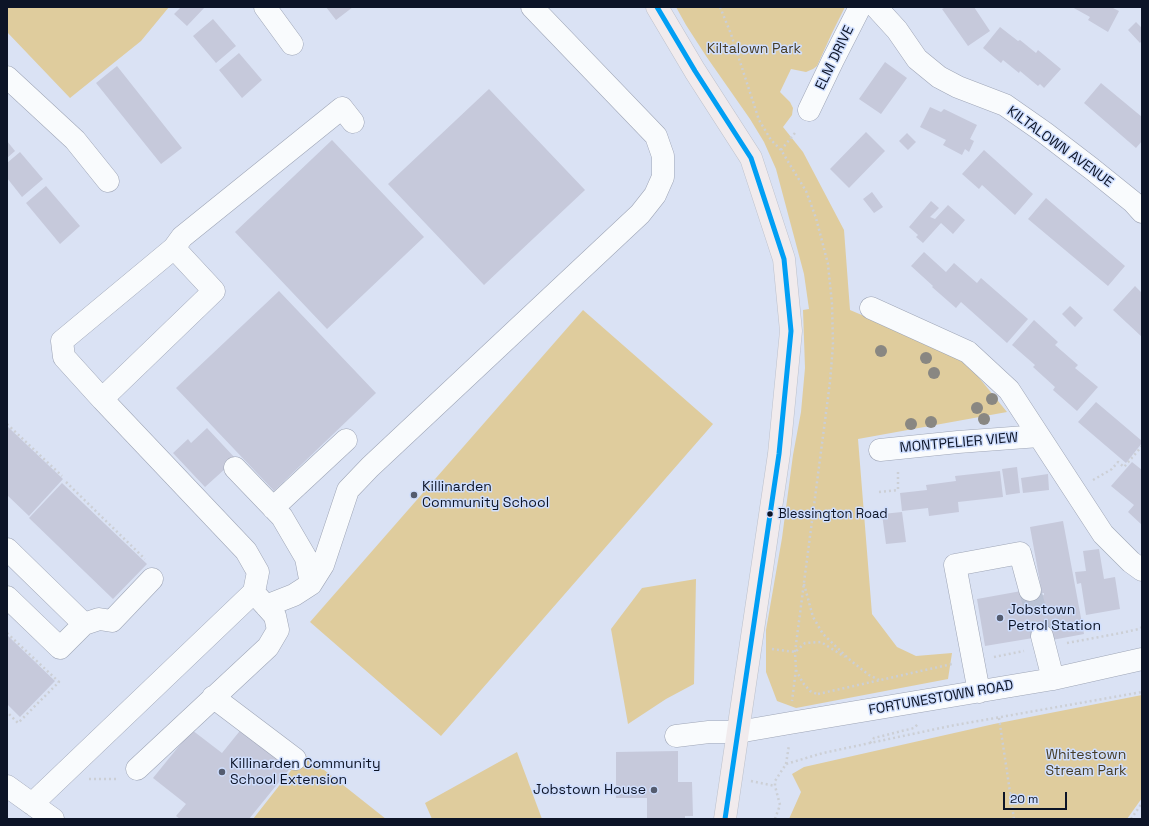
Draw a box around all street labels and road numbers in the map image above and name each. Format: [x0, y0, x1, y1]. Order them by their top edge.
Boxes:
street label: ELM DRIVE [812, 23, 858, 93]
street label: KILTALOWN AVENUE [1004, 103, 1116, 191]
street label: MONTPELIER VIEW [899, 429, 1019, 457]
street label: FORTUNESTOWN ROAD [867, 677, 1015, 719]

